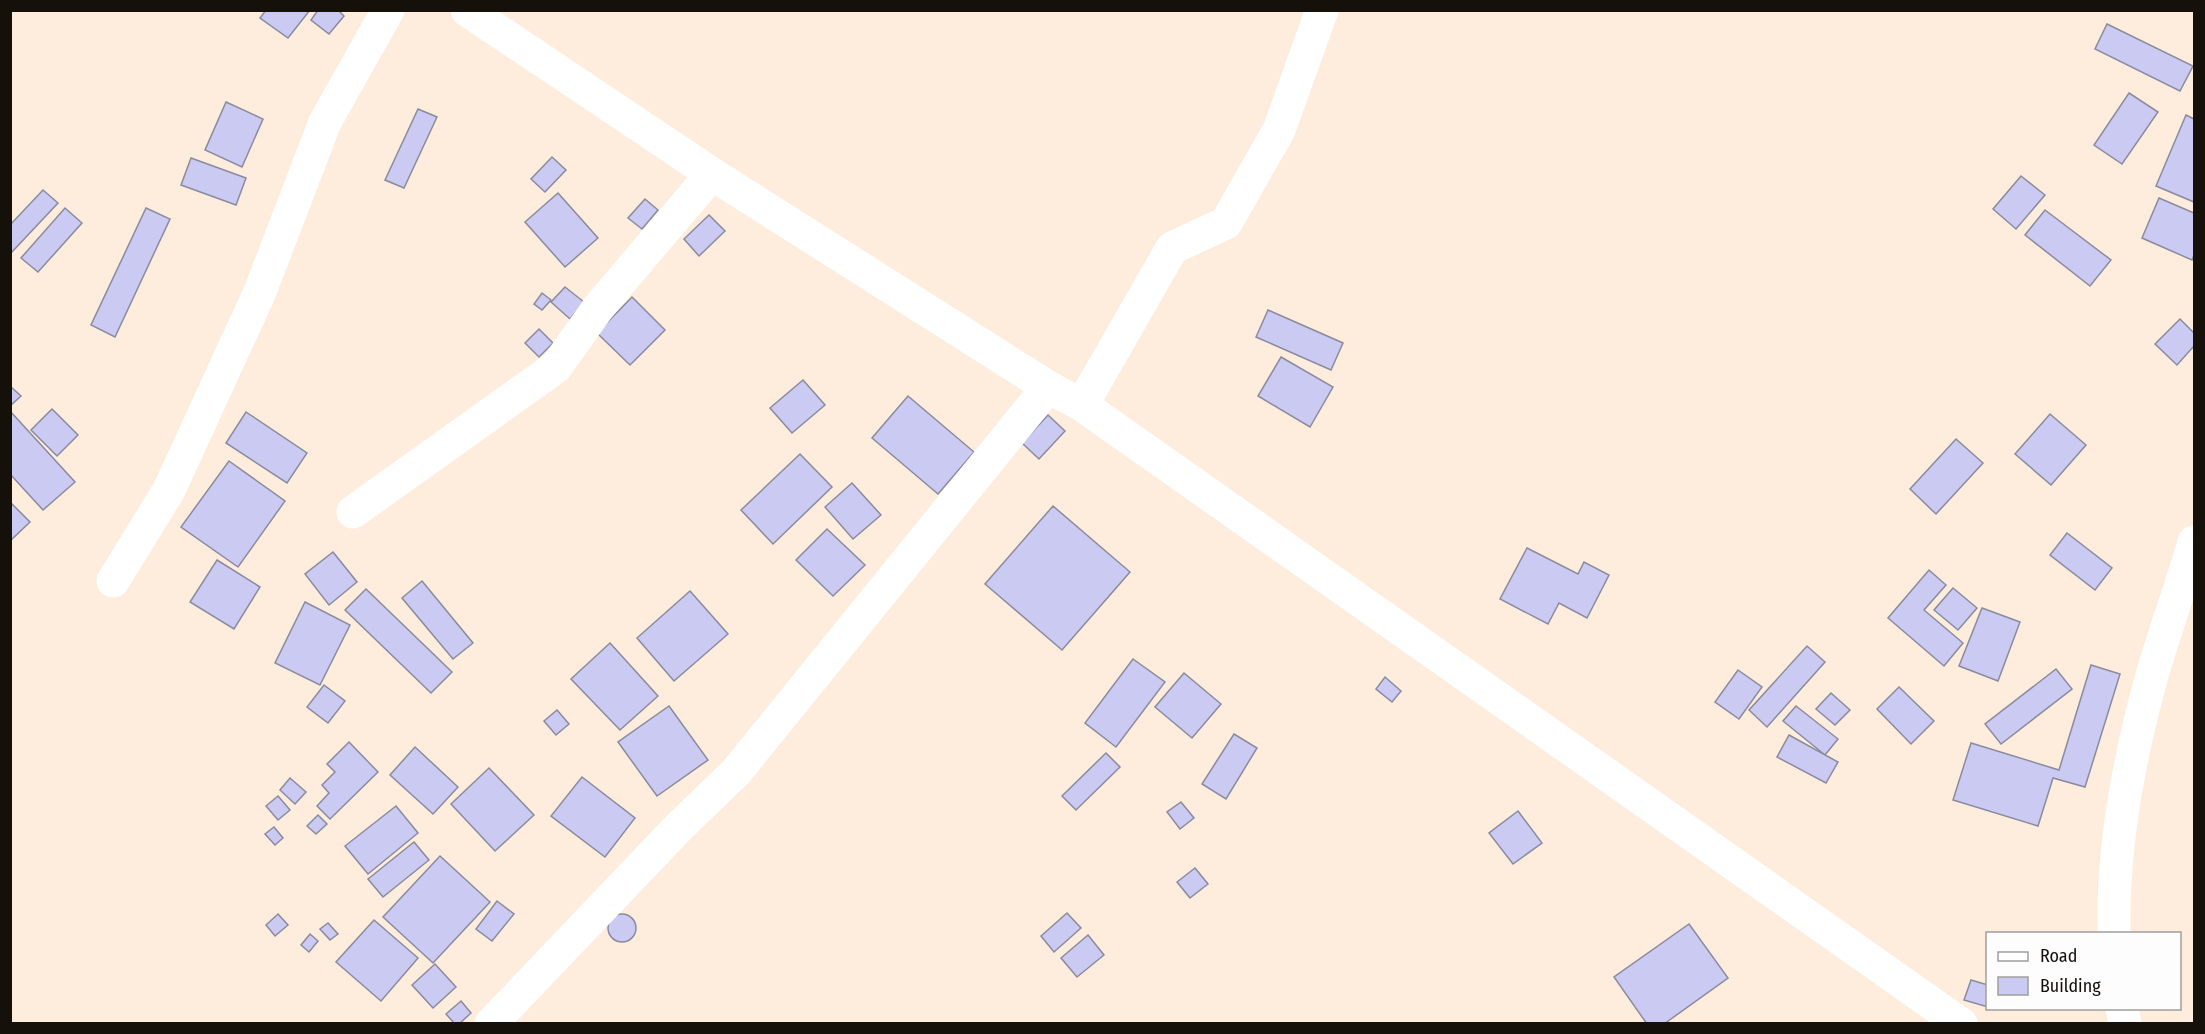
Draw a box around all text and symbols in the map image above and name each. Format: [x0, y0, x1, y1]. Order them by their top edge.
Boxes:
legend [1986, 932, 2181, 1010]
text: Road [2040, 945, 2077, 967]
text: Building [2040, 975, 2101, 997]

